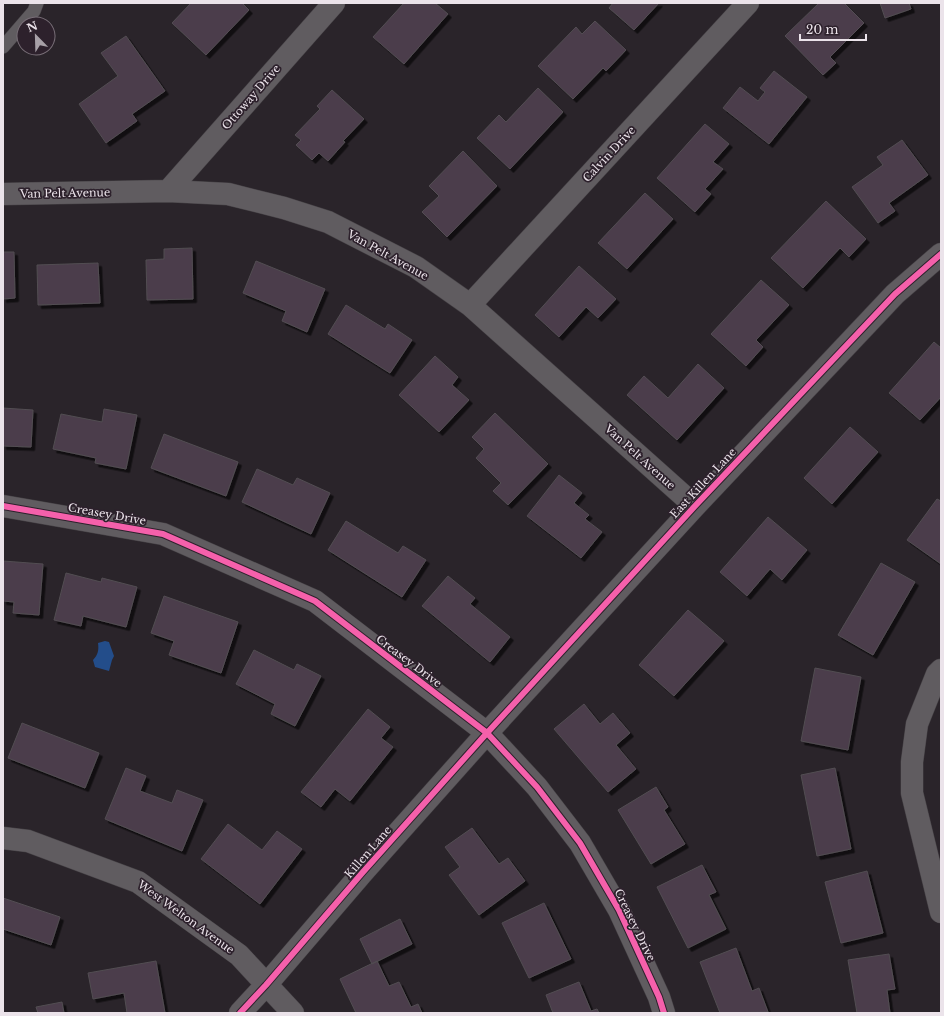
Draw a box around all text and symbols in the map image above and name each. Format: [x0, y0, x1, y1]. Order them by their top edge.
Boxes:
north arrow [16, 16, 56, 56]
scale bar [800, 16, 866, 42]
text: N [25, 18, 40, 35]
text: 20 m [806, 22, 838, 37]
street label: Ottoway Drive [219, 61, 283, 133]
street label: Calvin Drive [580, 123, 638, 185]
street label: Van Pelt Avenue [19, 185, 110, 201]
street label: Van Pelt Avenue [344, 227, 431, 283]
street label: Van Pelt Avenue [601, 421, 678, 492]
street label: East Killen Lane [667, 445, 739, 521]
street label: Creasey Drive [67, 500, 147, 528]
street label: Creasey Drive [373, 632, 445, 690]
street label: Killen Lane [342, 823, 394, 881]
street label: West Welton Avenue [134, 877, 237, 957]
street label: Creasey Drive [611, 887, 659, 963]

